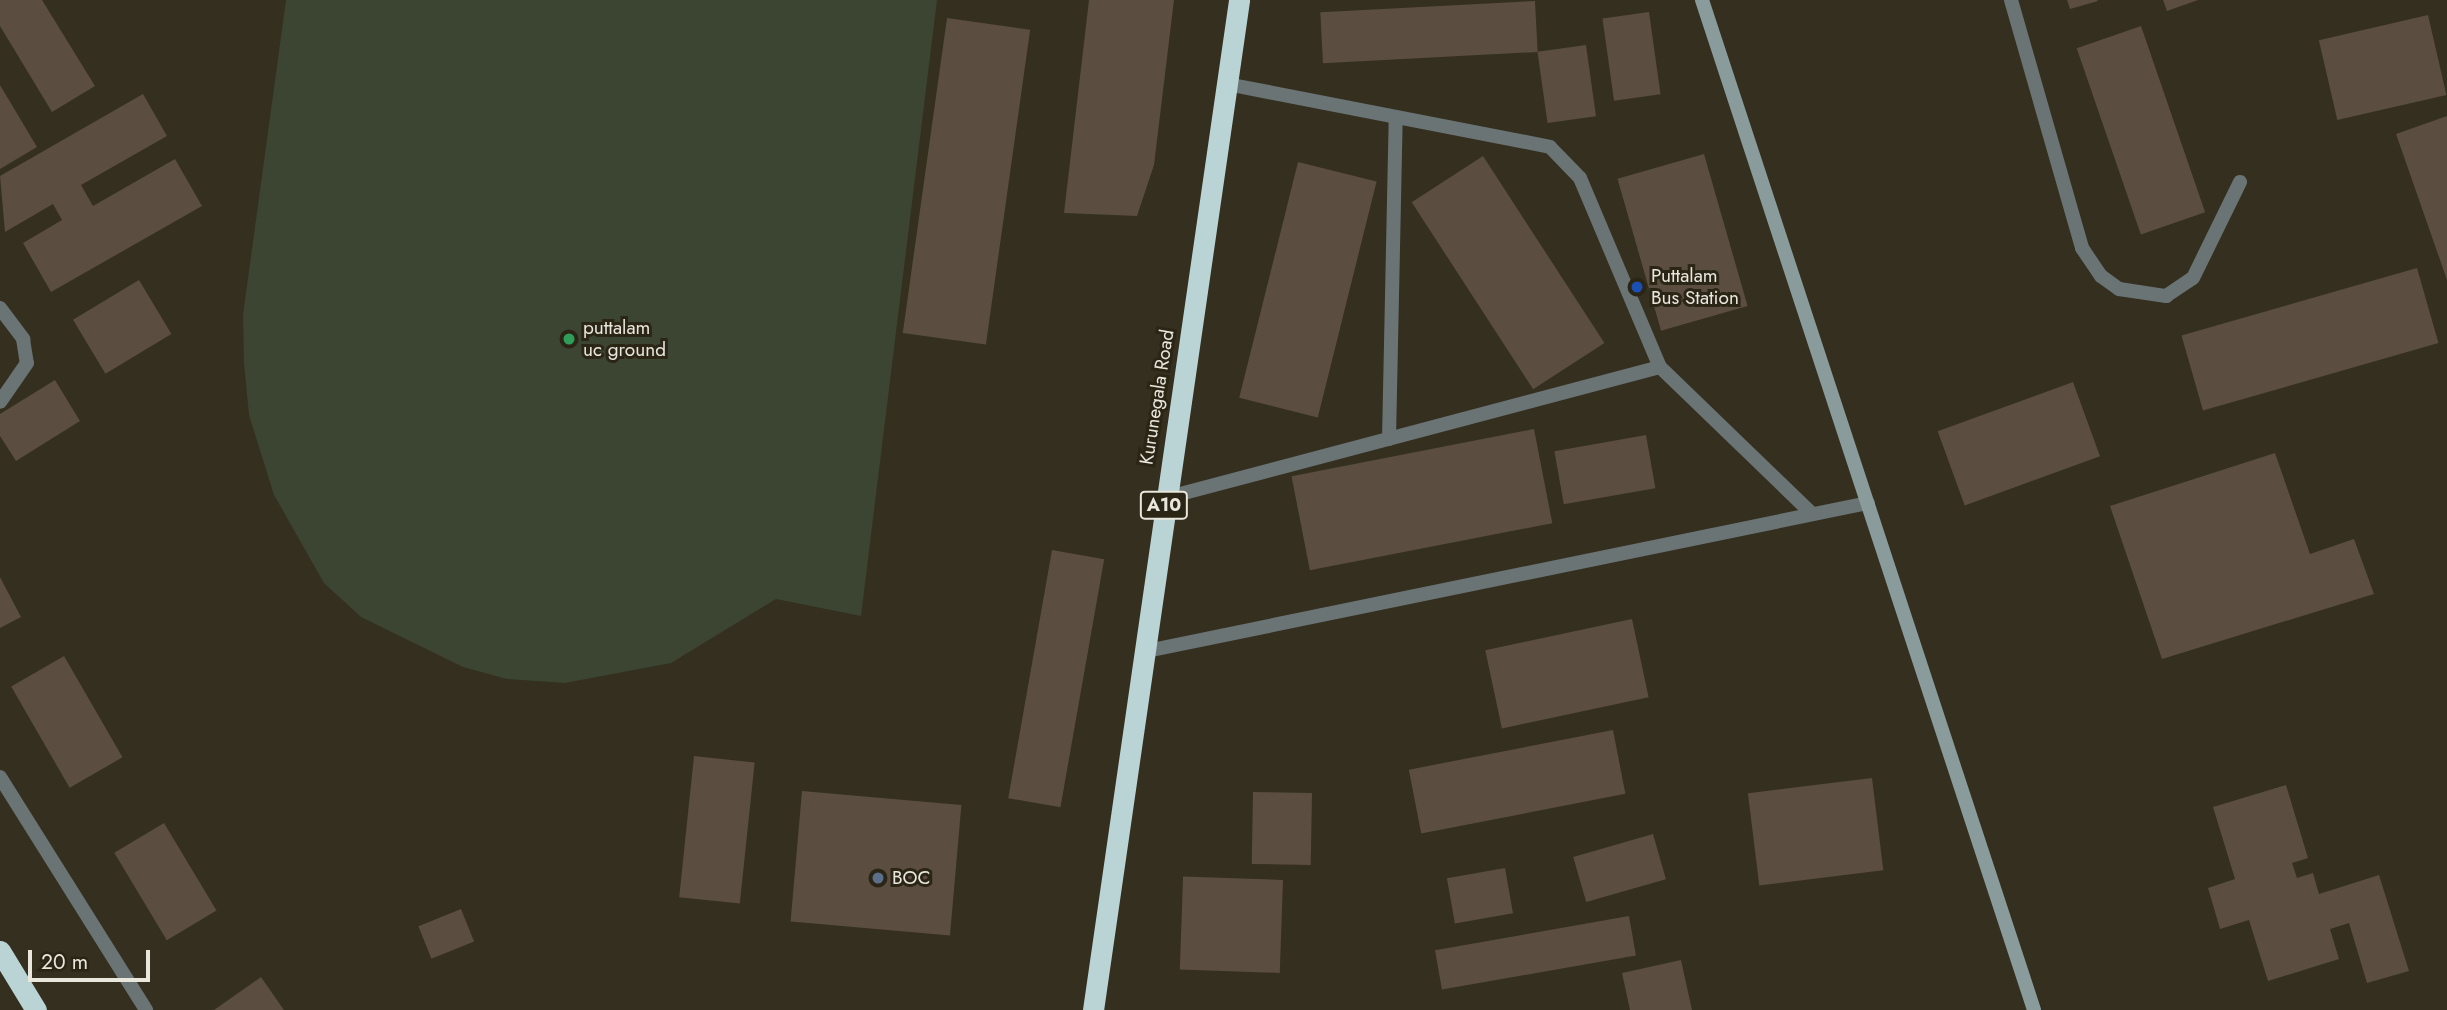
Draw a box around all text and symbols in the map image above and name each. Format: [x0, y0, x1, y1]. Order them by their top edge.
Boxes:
place label: Puttalam Bus Station [1651, 265, 1739, 309]
marker: Puttalam Bus Station [1629, 279, 1645, 295]
place label: puttalam uc ground [583, 317, 666, 361]
street label: Kurunegala Road [1135, 328, 1179, 466]
marker: puttalam uc ground [561, 331, 577, 347]
road number: A10 [1140, 490, 1188, 520]
place label: BOC [892, 867, 931, 889]
marker: BOC [870, 870, 886, 886]
scale bar [32, 936, 154, 980]
text: 20 m [41, 947, 88, 977]

